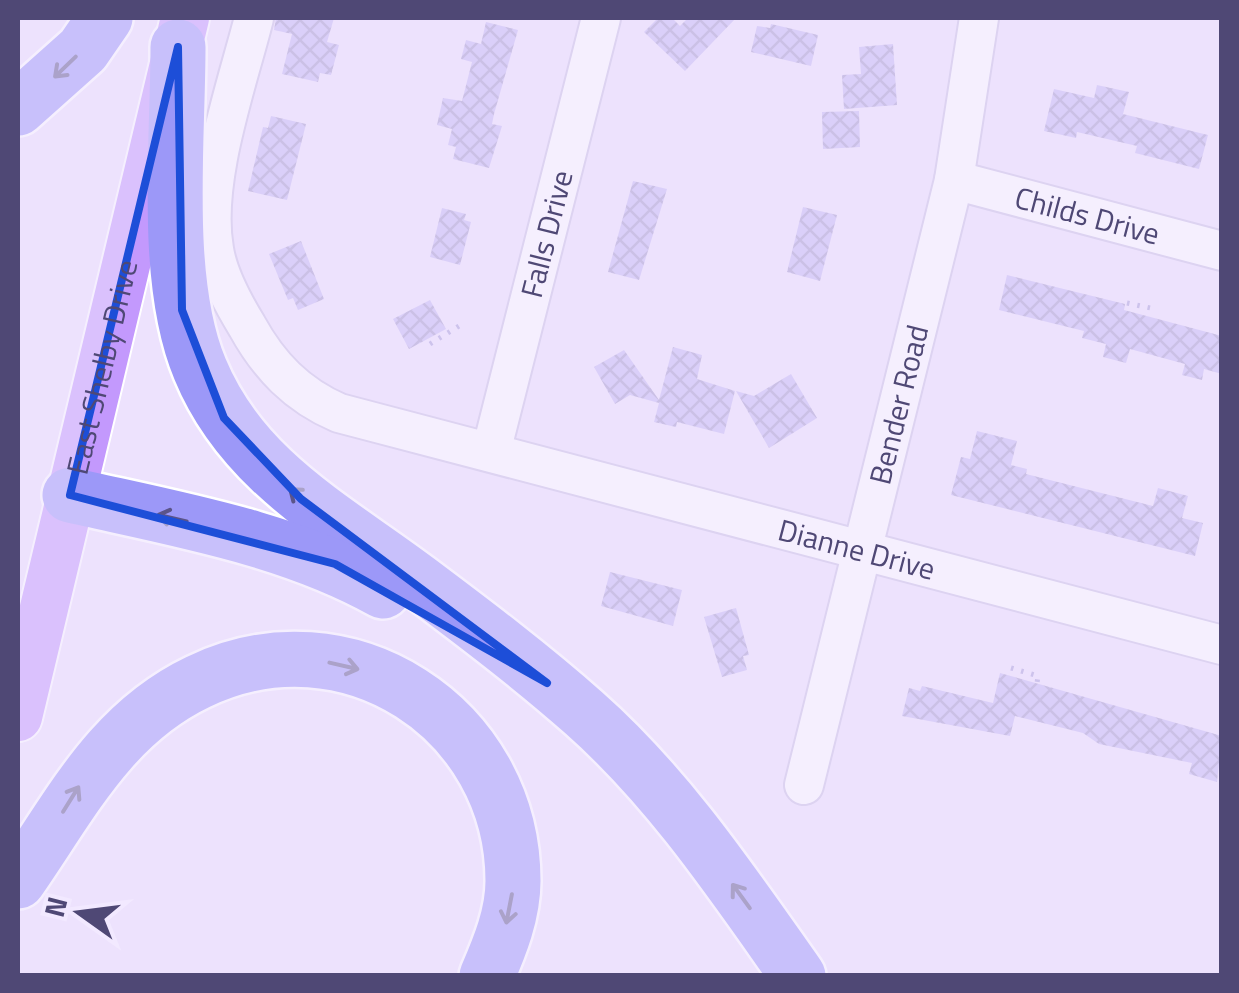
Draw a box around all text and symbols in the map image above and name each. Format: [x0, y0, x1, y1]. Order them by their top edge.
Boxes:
one-way arrow [54, 55, 78, 79]
street label: Falls Drive [508, 165, 585, 303]
street label: Childs Drive [1010, 174, 1165, 257]
street label: East Shelby Drive [54, 255, 150, 479]
street label: Bender Road [856, 320, 940, 489]
one-way arrow [289, 488, 315, 510]
street label: Dianne Drive [773, 506, 940, 592]
one-way arrow [157, 508, 189, 526]
one-way arrow [327, 658, 359, 676]
one-way arrow [61, 785, 82, 814]
north arrow [30, 863, 130, 963]
one-way arrow [731, 883, 752, 910]
text: N [32, 892, 78, 921]
one-way arrow [498, 892, 517, 924]

